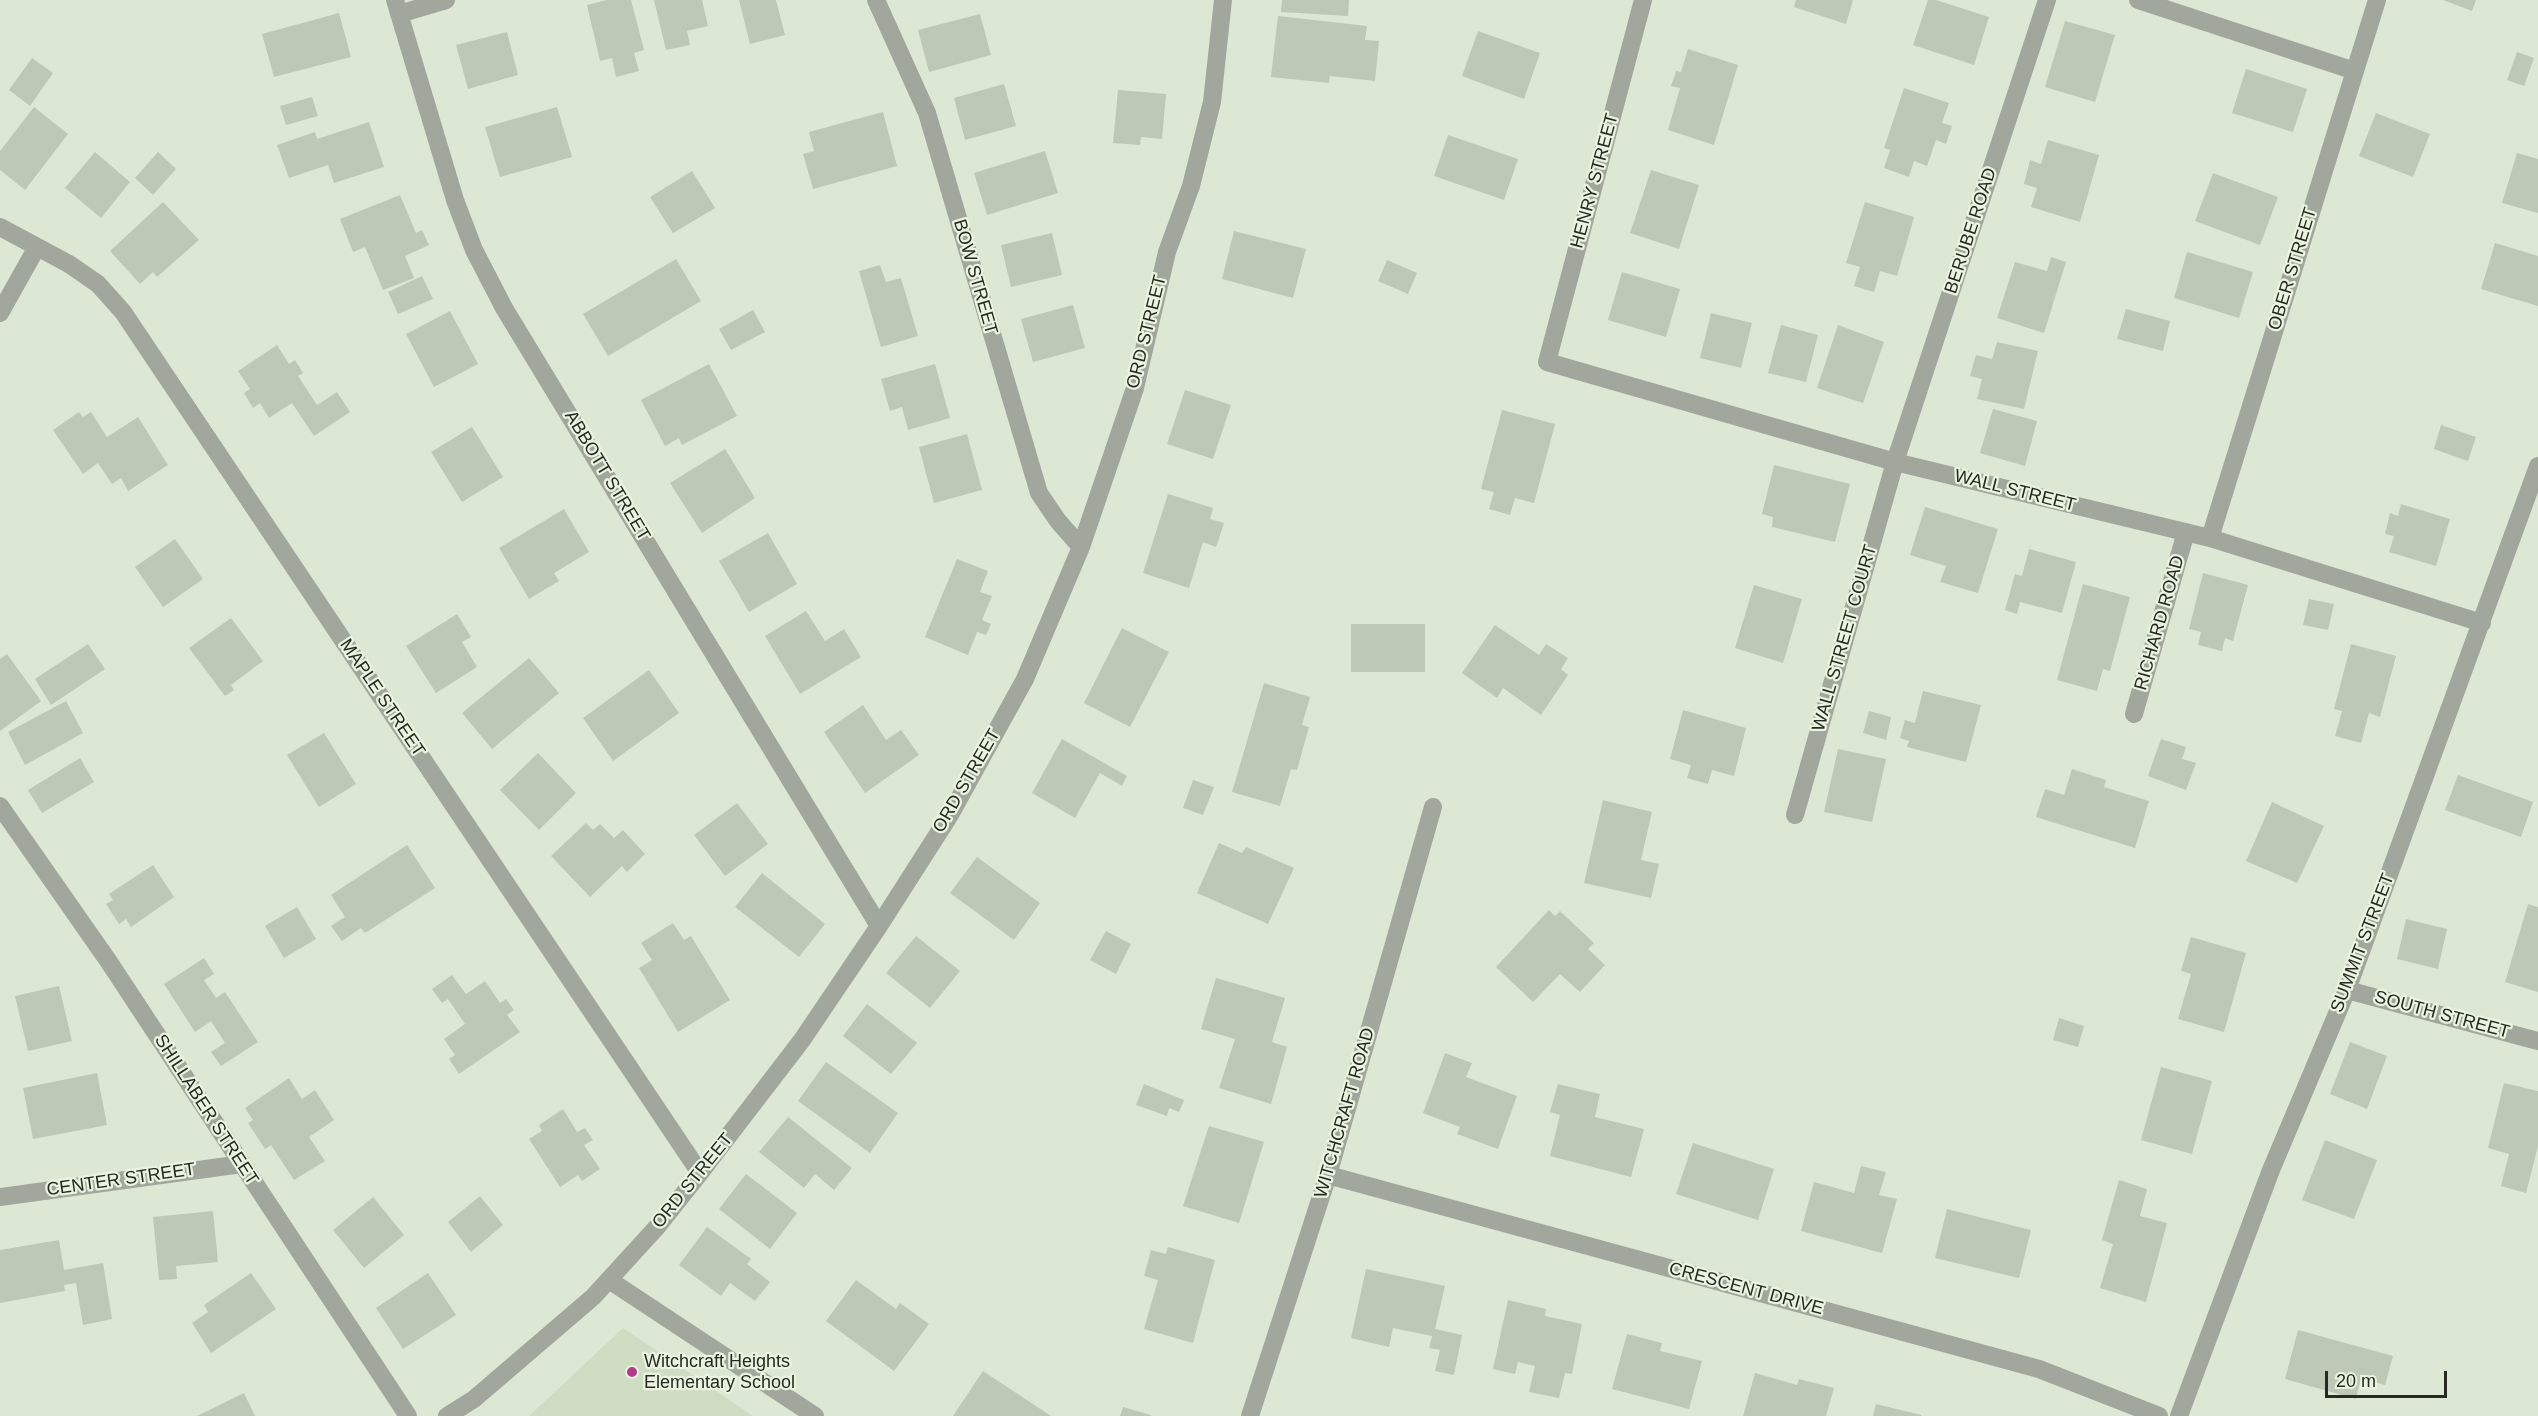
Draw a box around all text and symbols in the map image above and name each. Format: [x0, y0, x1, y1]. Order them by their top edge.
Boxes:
street label: HENRY STREET [1567, 111, 1623, 251]
street label: BERUBE ROAD [1940, 165, 2002, 297]
street label: OBER STREET [2264, 205, 2322, 333]
street label: BOW STREET [948, 217, 1002, 337]
street label: ORD STREET [1122, 273, 1172, 391]
street label: ABBOTT STREET [560, 407, 654, 545]
street label: WALL STREET [1952, 465, 2078, 517]
street label: WALL STREET COURT [1808, 542, 1882, 734]
street label: RICHARD ROAD [2130, 553, 2190, 693]
street label: MAPLE STREET [335, 635, 429, 761]
street label: ORD STREET [929, 725, 1005, 837]
street label: SUMMIT STREET [2327, 871, 2399, 1015]
street label: SOUTH STREET [2372, 987, 2512, 1043]
street label: WITCHCRAFT ROAD [1310, 1025, 1380, 1201]
street label: SHILLABER STREET [149, 1031, 263, 1189]
street label: ORD STREET [648, 1129, 738, 1233]
street label: CENTER STREET [45, 1159, 197, 1201]
street label: CRESCENT DRIVE [1666, 1258, 1826, 1320]
place label: Witchcraft Heights Elementary School [644, 1351, 795, 1394]
scale bar [2328, 1359, 2450, 1397]
marker: Witchcraft Heights Elementary School [625, 1365, 639, 1379]
text: 20 m [2336, 1371, 2376, 1391]

